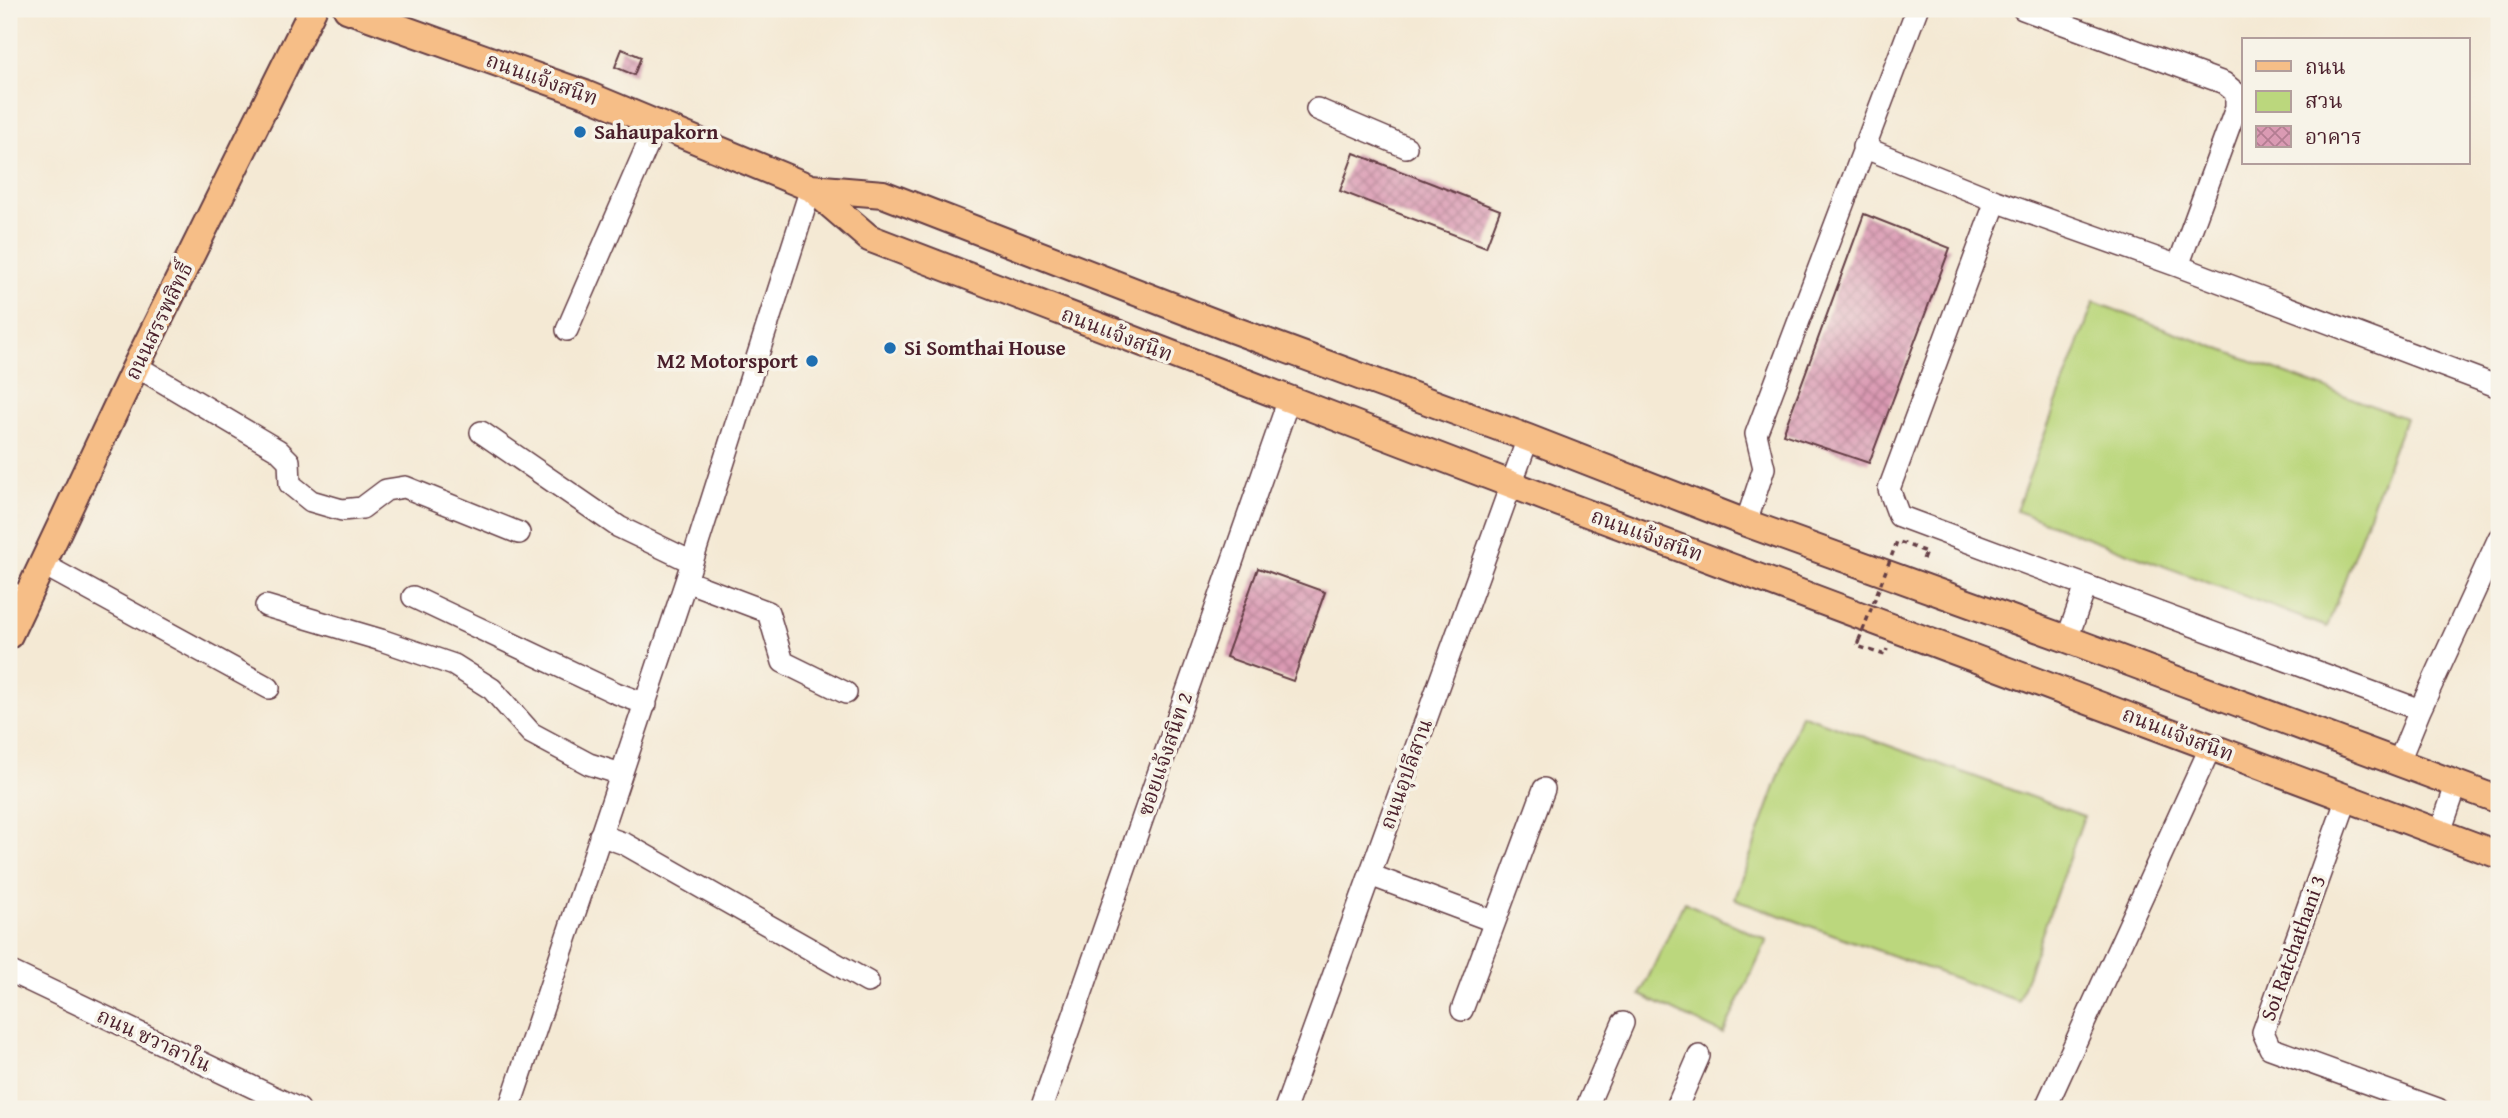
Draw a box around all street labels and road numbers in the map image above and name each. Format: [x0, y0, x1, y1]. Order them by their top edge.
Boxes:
street label: ถนนแจ้งสนิท [482, 44, 603, 113]
street label: ถนนสรรพสิทธิ์ [117, 255, 201, 385]
street label: ถนนแจ้งสนิท [1057, 298, 1177, 369]
street label: ถนนแจ้งสนิท [1587, 500, 1708, 569]
street label: ซอยแจ้งสนิท 2 [1129, 688, 1200, 820]
street label: ถนนแจ้งสนิท [2118, 698, 2238, 769]
street label: ถนนอุปลีสาน [1371, 714, 1440, 834]
street label: Soi Ratchathani 3 [2252, 871, 2333, 1025]
street label: ถนน ชวาลาใน [92, 1000, 217, 1080]

